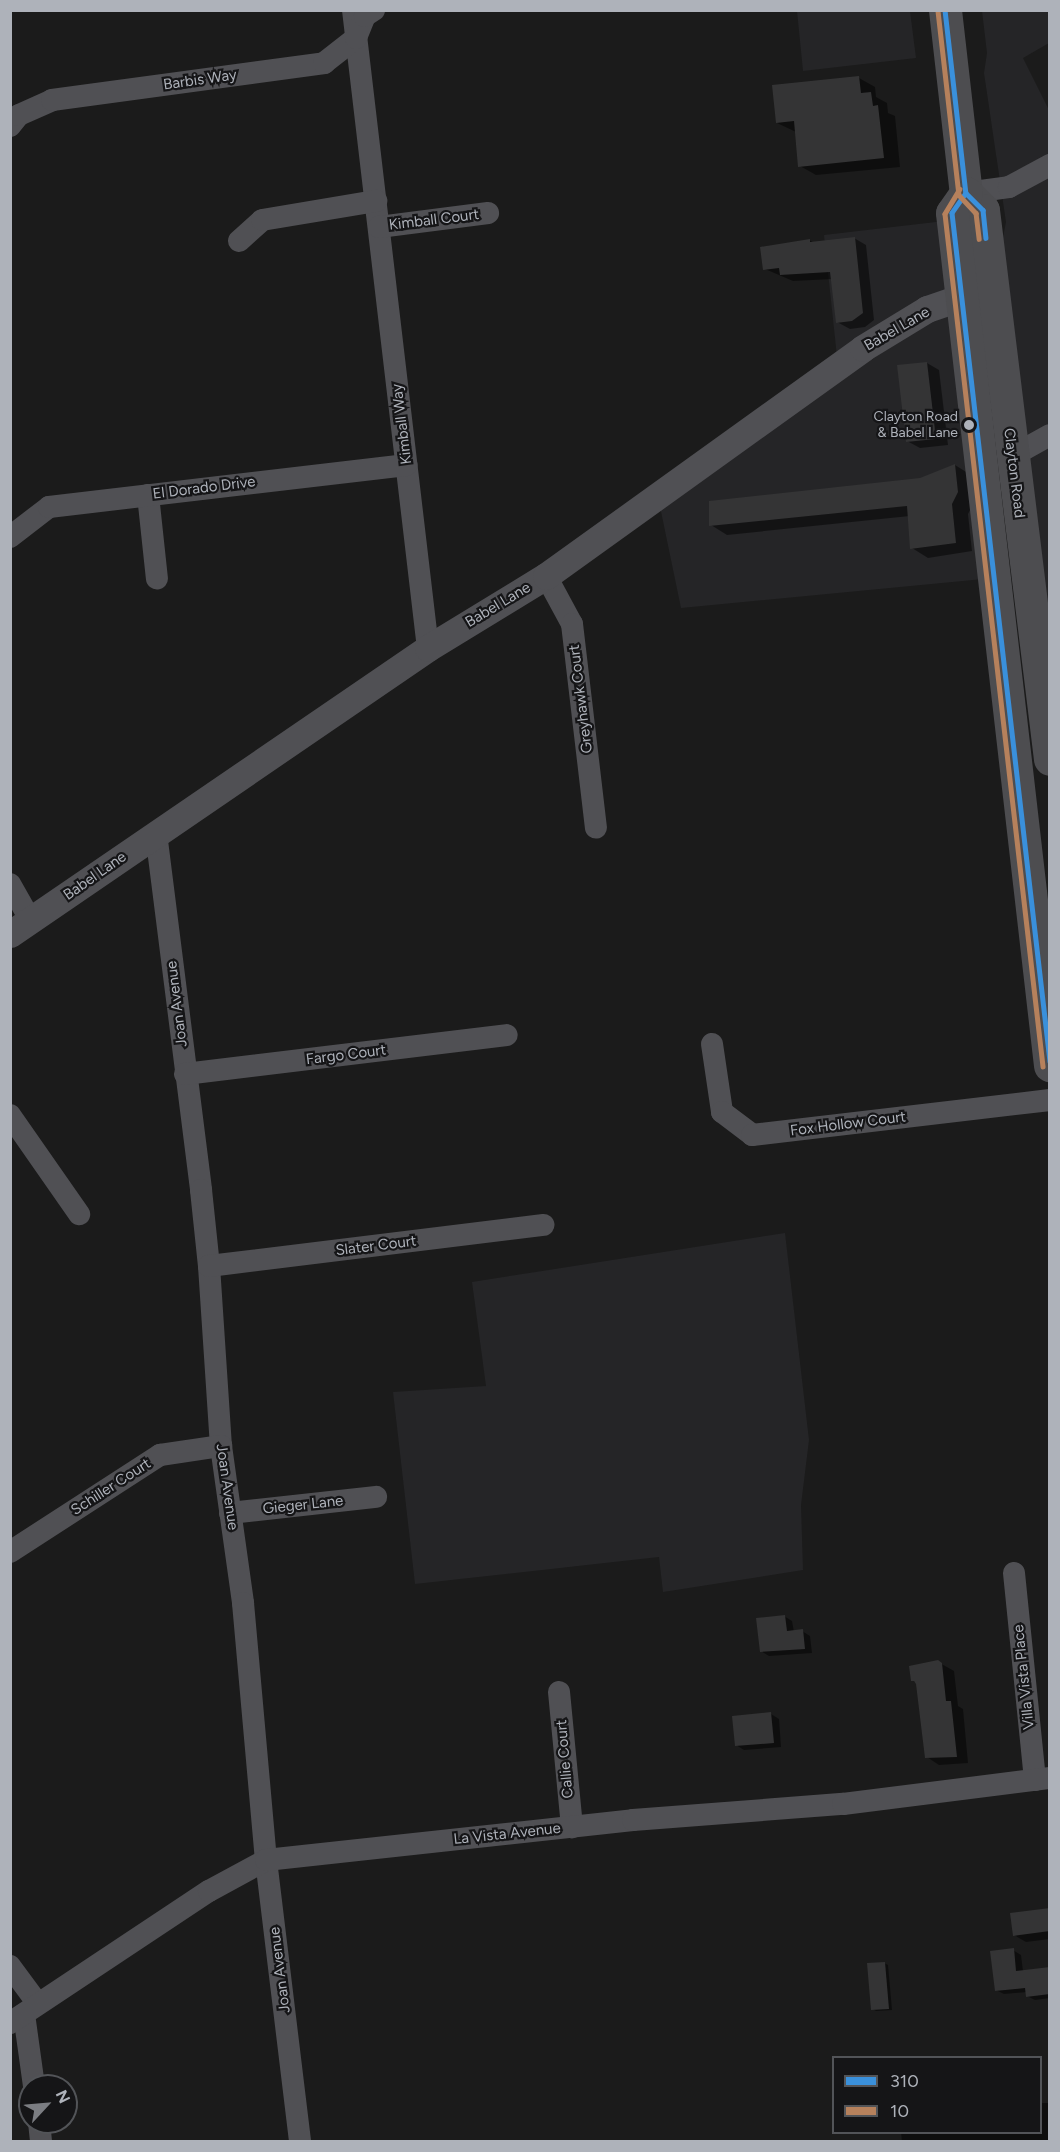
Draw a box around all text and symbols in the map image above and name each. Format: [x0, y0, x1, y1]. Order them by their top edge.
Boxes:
street label: Barbis Way [162, 66, 238, 94]
street label: Kimball Court [388, 206, 480, 234]
street label: Babel Lane [861, 303, 933, 355]
street label: Kimball Way [388, 383, 416, 465]
place label: Clayton Road & Babel Lane [874, 409, 958, 442]
marker: Clayton Road & Babel Lane [963, 419, 975, 431]
street label: Clayton Road [1000, 427, 1028, 519]
street label: El Dorado Drive [152, 473, 256, 503]
street label: Babel Lane [462, 579, 534, 631]
street label: Greyhawk Court [565, 644, 597, 754]
street label: Babel Lane [60, 848, 130, 904]
street label: Joan Avenue [163, 960, 191, 1048]
street label: Fargo Court [305, 1041, 387, 1069]
street label: Fox Hollow Court [789, 1108, 907, 1140]
street label: Slater Court [335, 1232, 417, 1260]
street label: Joan Avenue [212, 1443, 242, 1531]
street label: Schiller Court [68, 1455, 154, 1519]
street label: Gieger Lane [262, 1492, 344, 1518]
street label: Villa Vista Place [1010, 1624, 1038, 1730]
street label: Callie Court [553, 1719, 577, 1799]
street label: La Vista Avenue [452, 1819, 562, 1849]
street label: Joan Avenue [266, 1926, 294, 2014]
legend [832, 2056, 1042, 2134]
text: 310 [890, 2070, 919, 2092]
north arrow [18, 2074, 78, 2134]
text: N [52, 2087, 74, 2106]
text: 10 [890, 2100, 909, 2122]

